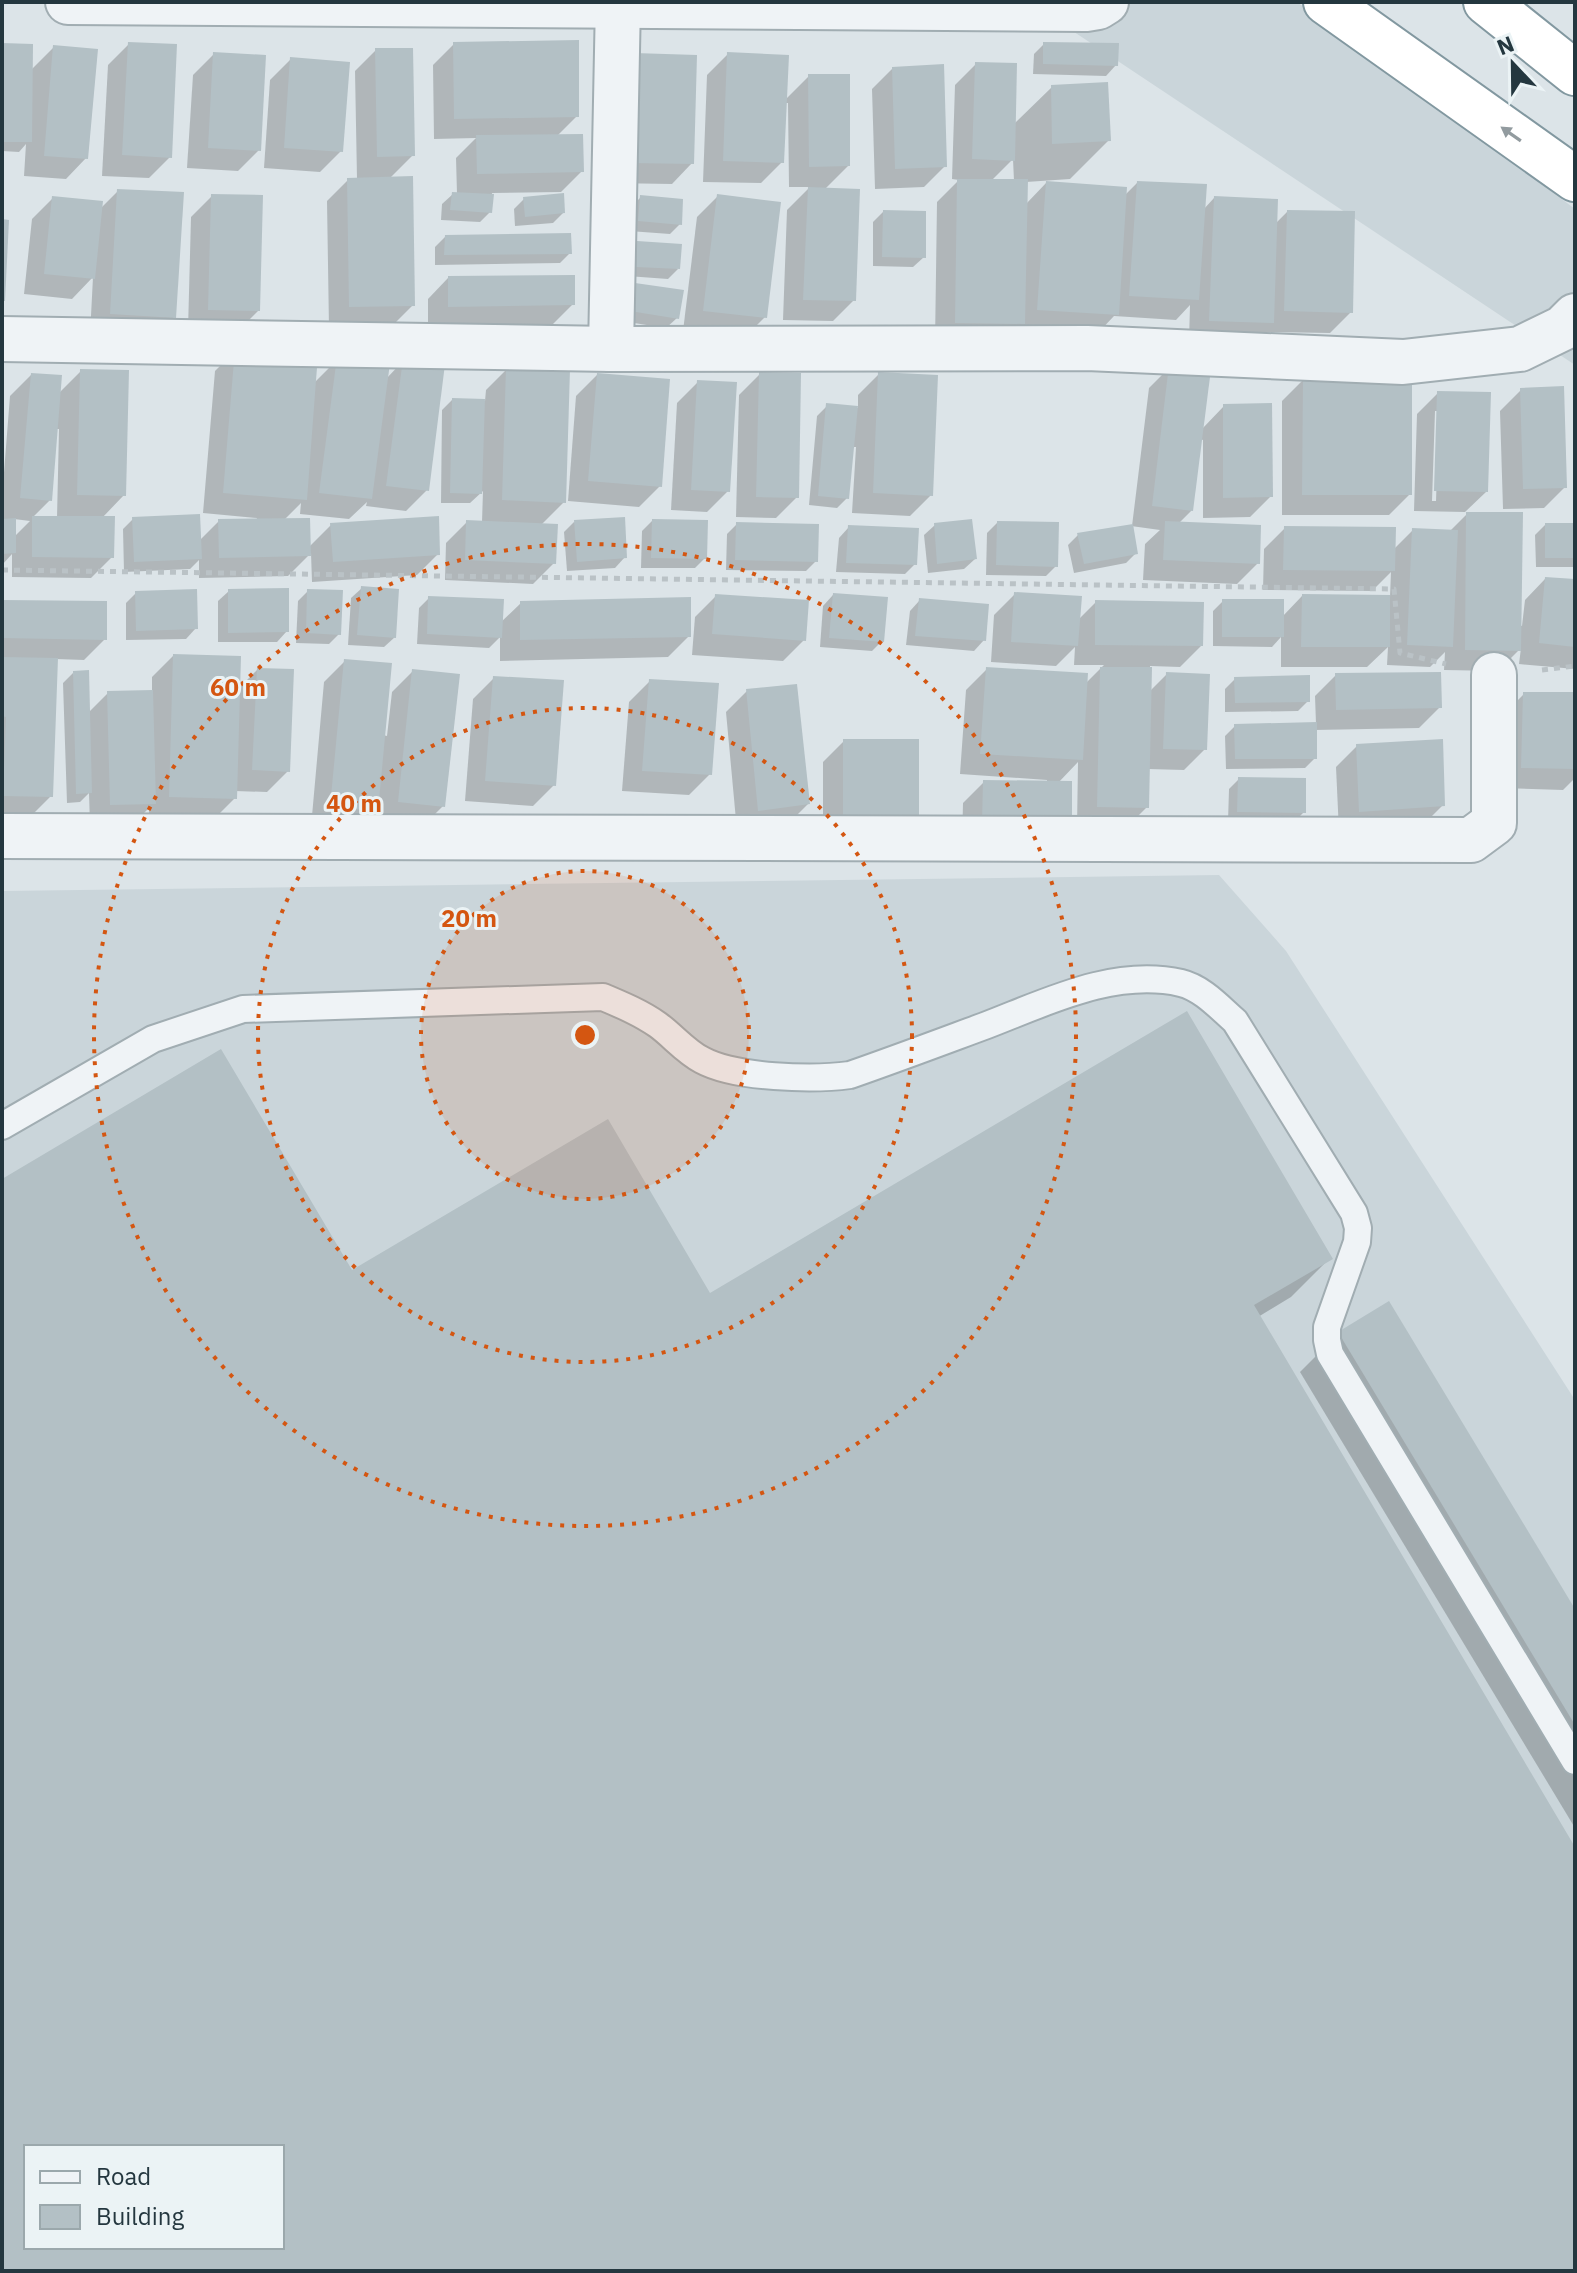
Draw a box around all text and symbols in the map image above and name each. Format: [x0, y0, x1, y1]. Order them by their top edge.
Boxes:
north arrow [1473, 24, 1553, 104]
text: N [1493, 29, 1518, 61]
one-way arrow [1501, 127, 1522, 142]
text: 60 m [210, 671, 266, 703]
text: 40 m [326, 787, 382, 819]
text: 20 m [441, 902, 497, 934]
centre of rings [571, 1021, 599, 1049]
legend [24, 2145, 284, 2249]
text: Road [96, 2160, 151, 2192]
text: Building [96, 2200, 184, 2232]

